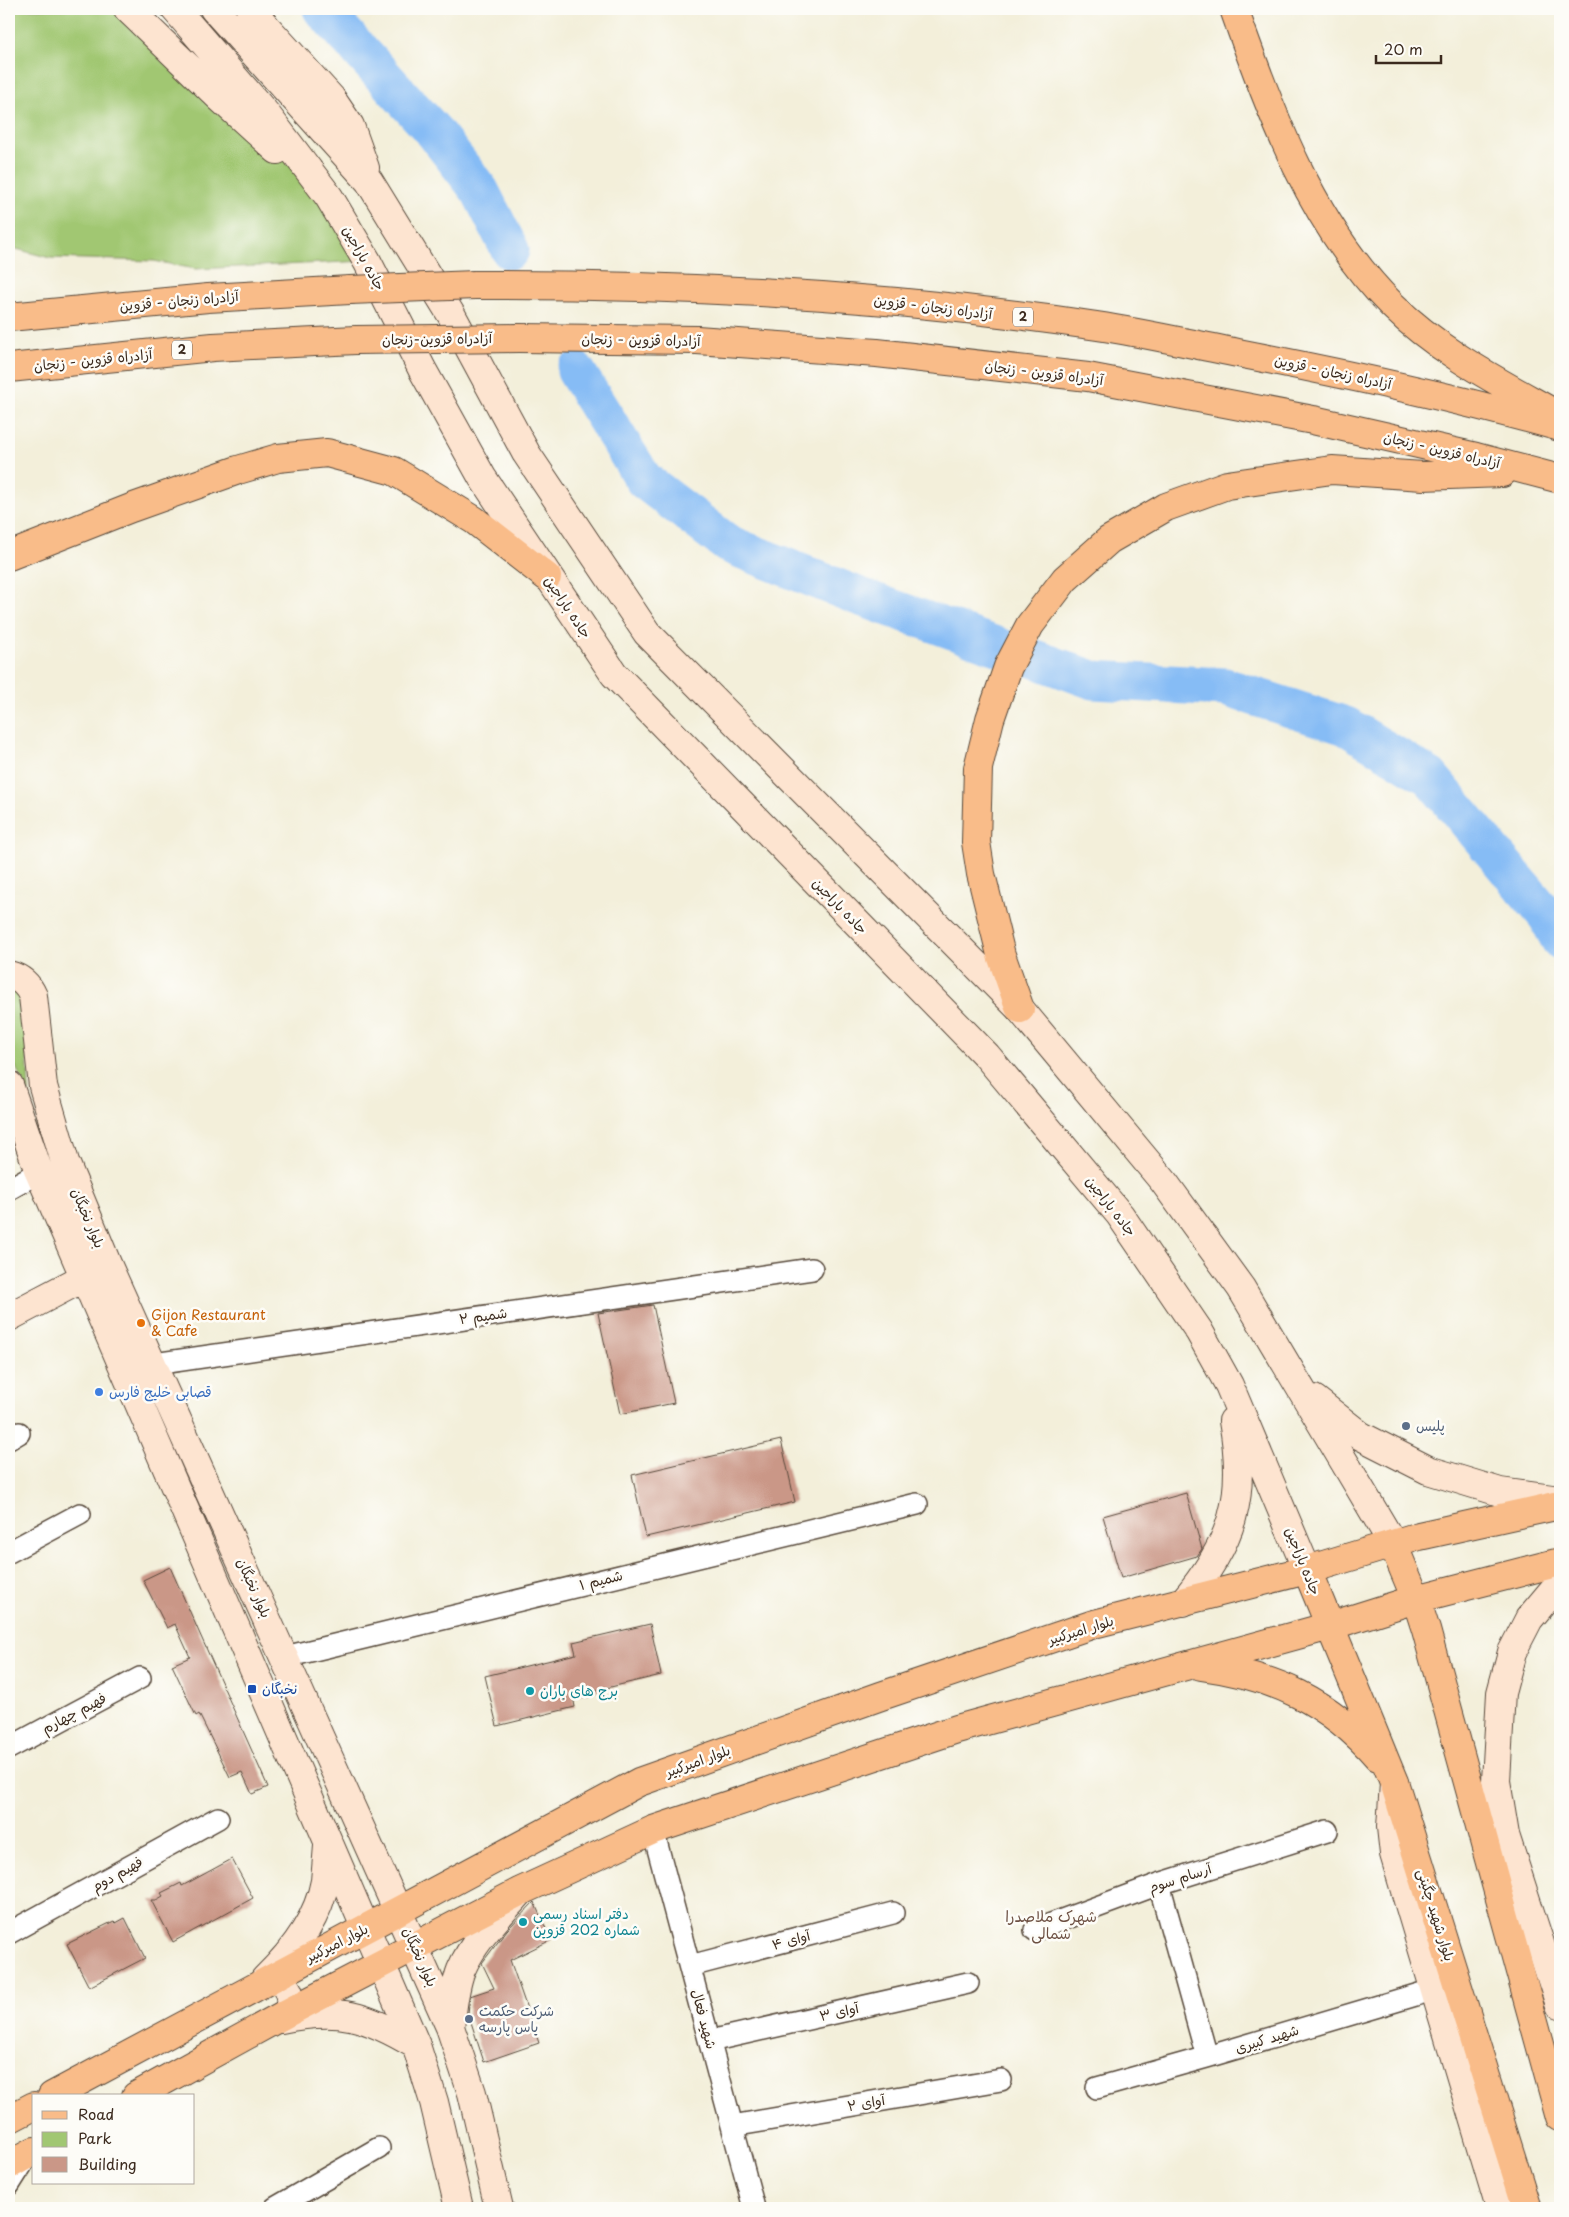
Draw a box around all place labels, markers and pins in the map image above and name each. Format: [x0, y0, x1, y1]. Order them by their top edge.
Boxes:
place label: Gijon Restaurant & Cafe [151, 1304, 266, 1341]
marker: Gijon Restaurant & Cafe [135, 1317, 147, 1329]
place label: قصابی خلیج فارس [109, 1381, 212, 1402]
marker: قصابی خلیج فارس [93, 1386, 105, 1398]
place label: پلیس [1416, 1415, 1445, 1436]
marker: پلیس [1400, 1420, 1412, 1432]
place label: نخبگان [262, 1678, 297, 1699]
place label: برج های باران [540, 1680, 618, 1701]
marker: نخبگان [246, 1683, 258, 1695]
marker: برج های باران [524, 1685, 536, 1697]
place label: دفتر اسناد رسمی شماره 202 قزوین [533, 1903, 640, 1940]
marker: دفتر اسناد رسمی شماره 202 قزوین [517, 1916, 529, 1928]
place label: شرکت حکمت یاس پارسه [479, 2000, 554, 2037]
marker: شرکت حکمت یاس پارسه [463, 2013, 475, 2025]

